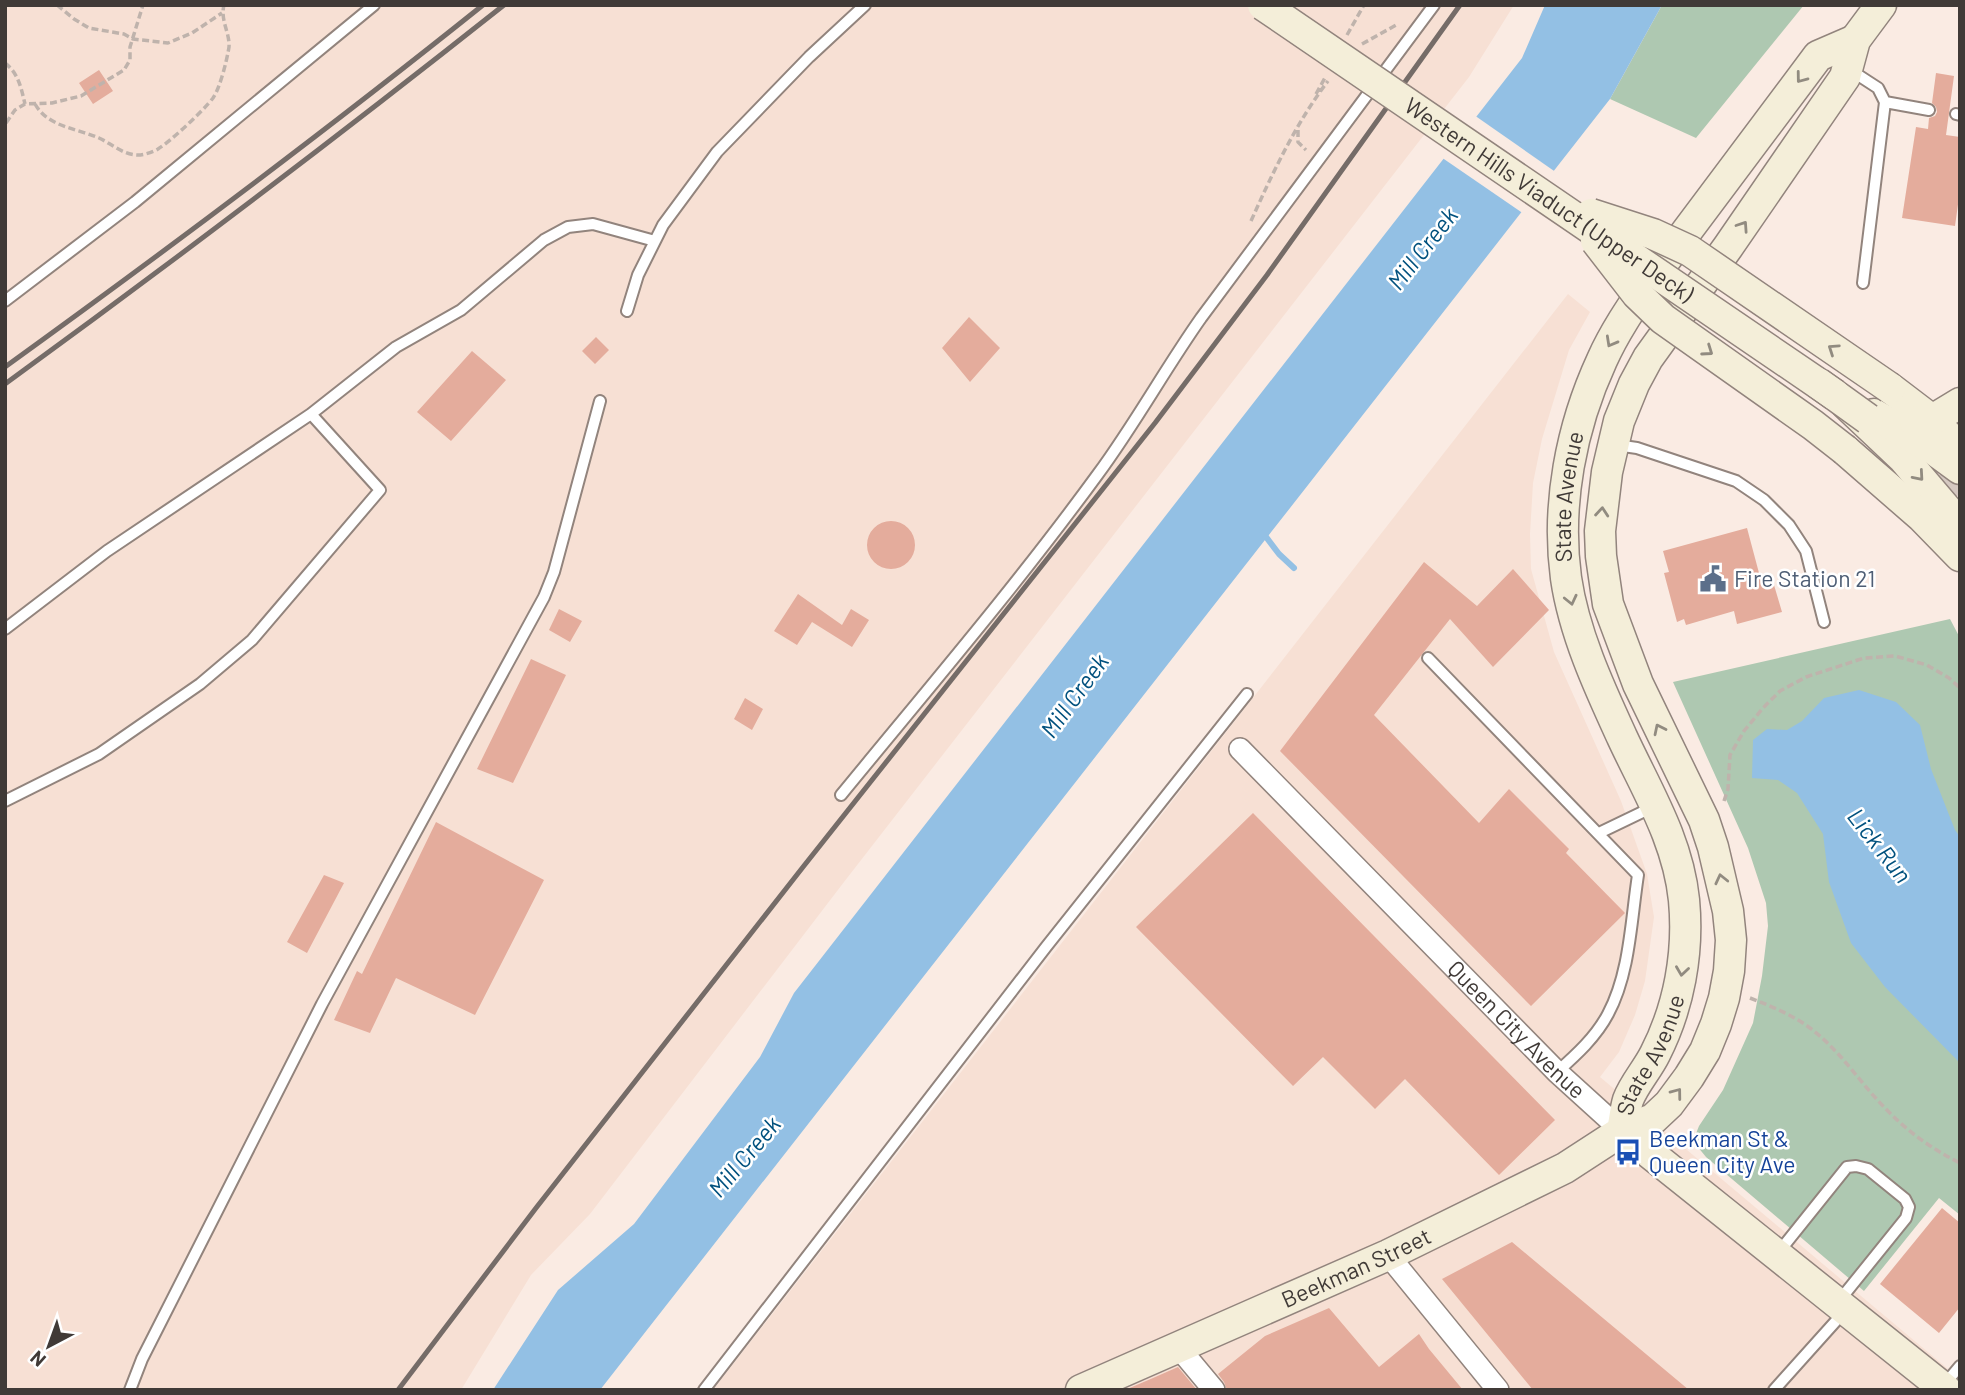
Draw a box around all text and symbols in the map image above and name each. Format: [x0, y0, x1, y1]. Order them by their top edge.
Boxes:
one-way arrow [1797, 70, 1810, 83]
street label: Western Hills Viaduct (Upper Deck) [1400, 91, 1700, 308]
water label: Mill Creek [1381, 201, 1463, 295]
one-way arrow [1735, 220, 1748, 233]
one-way arrow [1606, 335, 1620, 347]
one-way arrow [1700, 343, 1713, 355]
one-way arrow [1828, 344, 1841, 357]
street label: State Avenue [1548, 428, 1589, 563]
one-way arrow [1911, 468, 1923, 481]
one-way arrow [1594, 506, 1609, 517]
public building icon: Fire Station 21 [1698, 564, 1728, 594]
place label: Fire Station 21 [1734, 564, 1875, 592]
one-way arrow [1563, 594, 1577, 606]
water label: Mill Creek [1034, 647, 1114, 743]
one-way arrow [1654, 724, 1668, 736]
water label: Lick Run [1842, 802, 1918, 888]
one-way arrow [1715, 874, 1730, 886]
street label: Queen City Avenue [1442, 954, 1592, 1104]
one-way arrow [1674, 965, 1689, 977]
street label: State Avenue [1610, 991, 1689, 1118]
one-way arrow [1668, 1089, 1681, 1101]
water label: Mill Creek [702, 1109, 786, 1202]
place label: Beekman St & Queen City Ave [1649, 1124, 1796, 1178]
bus stop icon: Beekman St & Queen City Ave [1613, 1137, 1643, 1167]
street label: Beekman Street [1277, 1221, 1435, 1313]
north arrow [14, 1311, 84, 1381]
text: N [25, 1346, 50, 1372]

